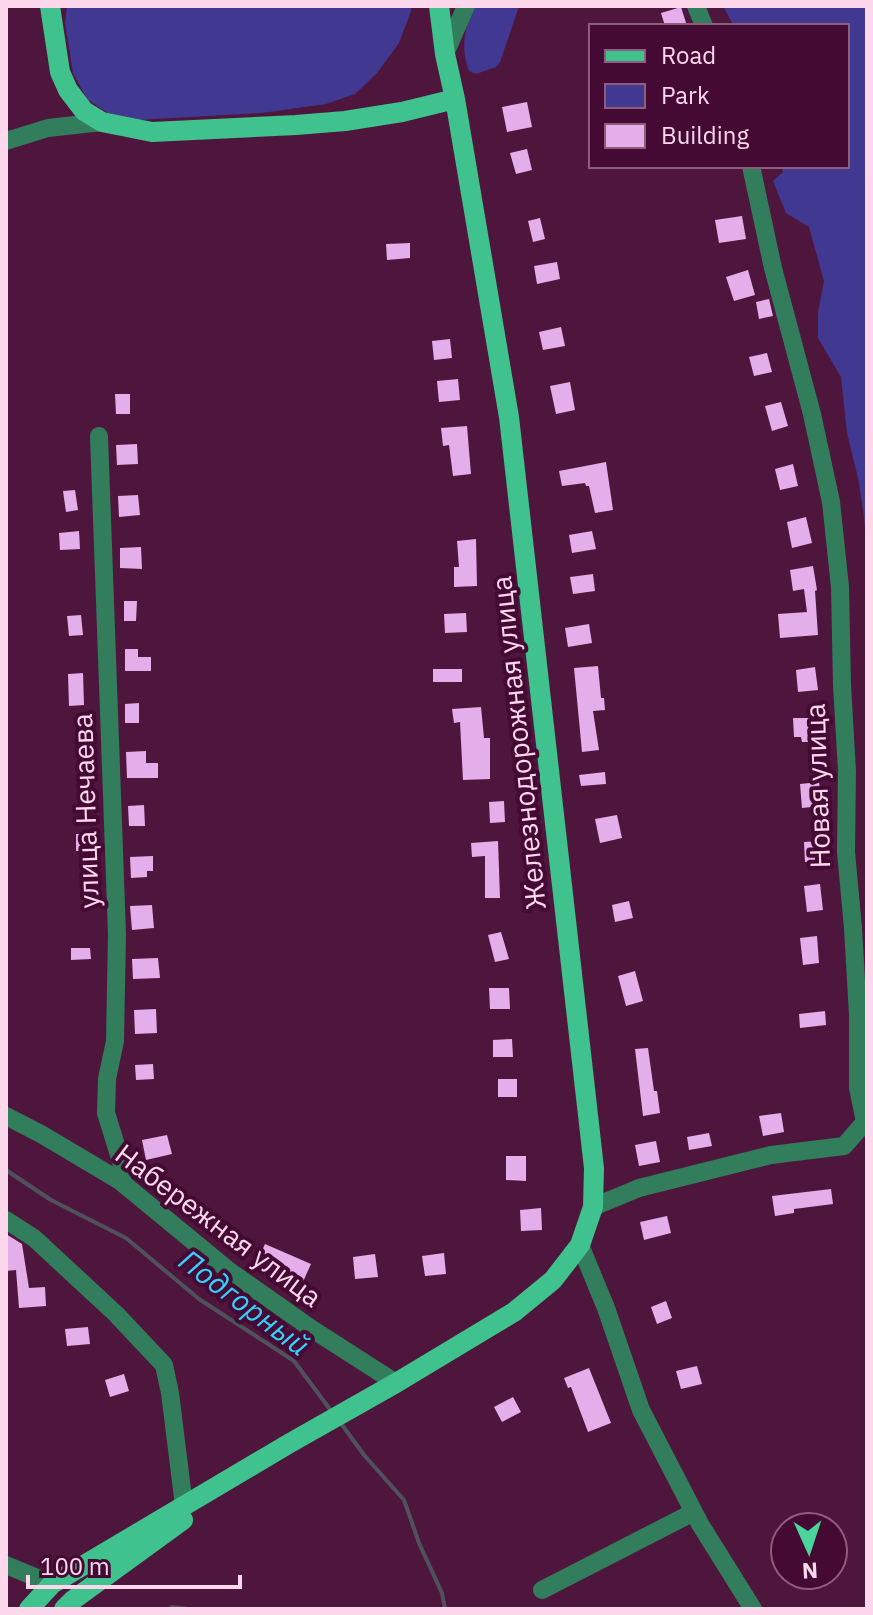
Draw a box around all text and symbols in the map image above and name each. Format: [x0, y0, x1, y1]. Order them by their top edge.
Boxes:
legend [589, 24, 849, 168]
text: Road [661, 39, 716, 71]
text: Park [661, 79, 710, 111]
text: Building [661, 119, 749, 151]
street label: Железнодорожная улица [482, 574, 554, 912]
street label: Новая улица [796, 703, 838, 869]
street label: улица Нечаева [63, 713, 107, 909]
street label: Набережная улица [108, 1135, 330, 1315]
water label: Подгорный [172, 1240, 318, 1364]
north arrow [769, 1511, 849, 1591]
scale bar [28, 1539, 240, 1589]
text: 100 m [40, 1550, 110, 1582]
text: N [801, 1557, 819, 1586]

